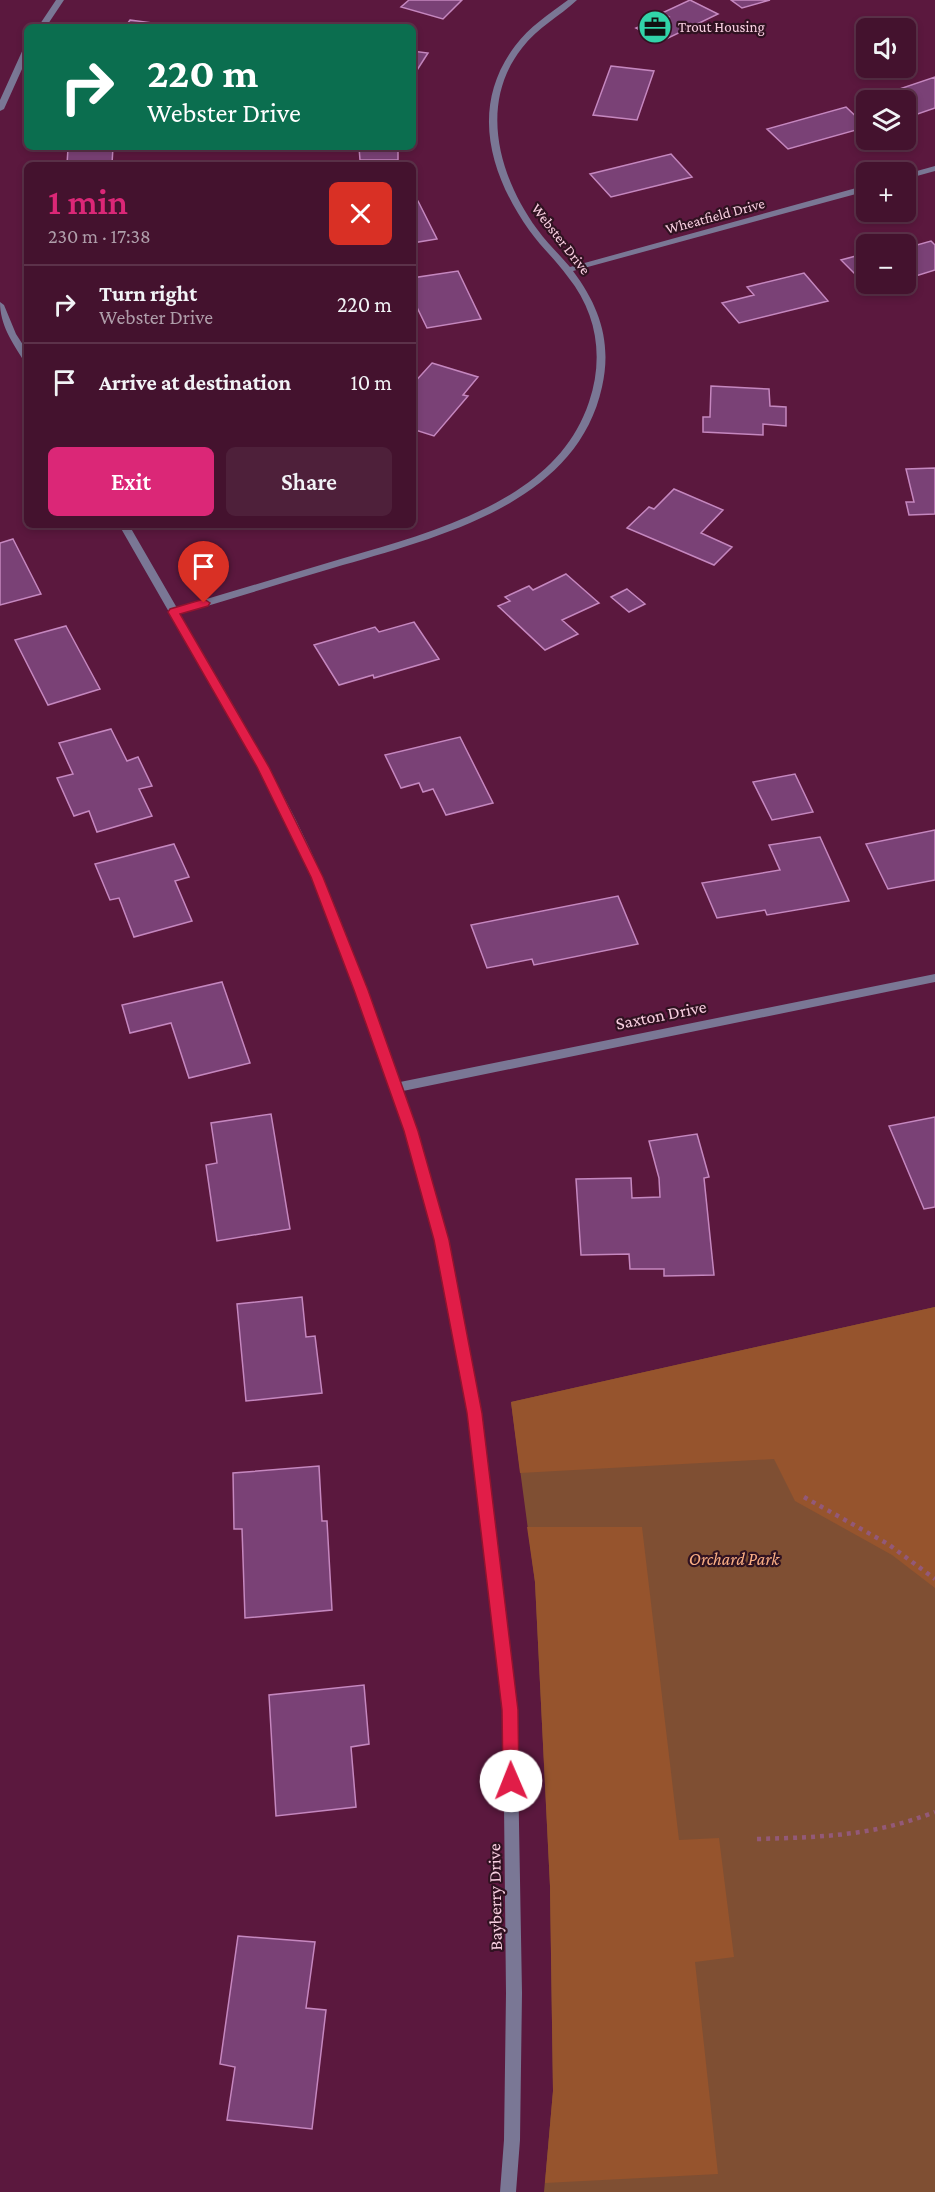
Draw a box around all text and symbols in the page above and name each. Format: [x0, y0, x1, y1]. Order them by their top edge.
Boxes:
office icon: Trout Housing [637, 9, 673, 45]
map controls [856, 18, 916, 294]
button: sound [856, 18, 916, 78]
place label: Trout Housing [678, 19, 765, 36]
icon: right [48, 48, 126, 126]
text: 220 m [147, 49, 258, 96]
button: layers [856, 90, 916, 150]
text: Webster Drive [147, 98, 301, 128]
button: + [856, 162, 916, 222]
text: 1 min [48, 182, 128, 222]
button: close [329, 182, 392, 245]
street label: Wheatfield Drive [664, 195, 767, 237]
street label: Webster Drive [528, 200, 594, 278]
text: 230 m · 17:38 [48, 225, 151, 247]
button: − [856, 234, 916, 294]
text: Turn right [99, 281, 197, 306]
icon: right [48, 288, 81, 321]
text: 220 m [337, 292, 392, 317]
text: Webster Drive [99, 306, 213, 328]
icon: arrive [48, 366, 81, 399]
text: Arrive at destination [99, 370, 291, 395]
text: 10 m [350, 370, 392, 395]
button: Exit [48, 447, 214, 516]
button: Share [226, 447, 392, 516]
pin [178, 541, 229, 603]
icon: arrive [187, 550, 220, 583]
street label: Saxton Drive [614, 996, 708, 1034]
park label: Orchard Park [689, 1549, 780, 1569]
position arrow [479, 1749, 543, 1813]
street label: Bayberry Drive [484, 1843, 506, 1951]

